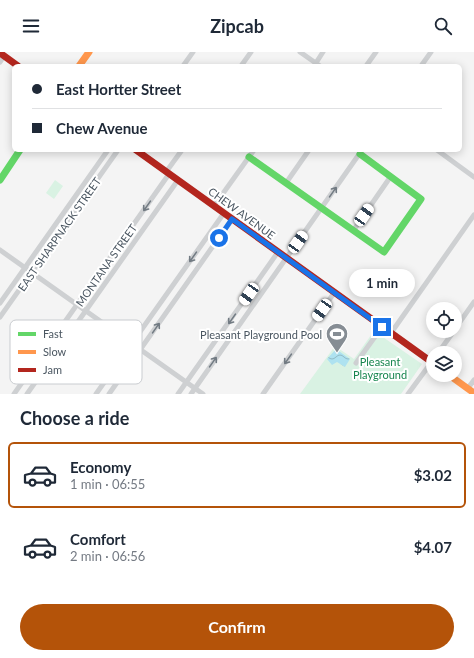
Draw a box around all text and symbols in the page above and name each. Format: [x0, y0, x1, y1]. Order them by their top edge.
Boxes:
icon: menu [20, 15, 42, 37]
text: Zipcab [210, 15, 264, 37]
icon: search [432, 15, 454, 37]
text: East Hortter Street [56, 80, 181, 98]
text: Chew Avenue [56, 119, 148, 137]
street label: EAST SHARPNACK STREET [15, 174, 104, 293]
street label: CHEW AVENUE [206, 184, 278, 242]
one-way arrow [329, 187, 337, 198]
one-way arrow [143, 200, 151, 211]
car [352, 202, 376, 228]
street label: MONTANA STREET [73, 221, 140, 309]
route start [210, 229, 228, 247]
car [286, 229, 310, 255]
one-way arrow [189, 251, 197, 262]
callout: 1 min [349, 269, 415, 297]
text: 1 min [366, 275, 398, 291]
car [237, 281, 261, 307]
car [310, 297, 334, 323]
map controls [426, 302, 462, 382]
button: locate [426, 302, 462, 338]
one-way arrow [228, 313, 236, 324]
route end [373, 318, 391, 336]
legend [10, 320, 142, 384]
sports icon: Pleasant Playground Pool [324, 321, 350, 354]
one-way arrow [152, 323, 160, 334]
text: Fast [43, 327, 63, 340]
place label: Pleasant Playground Pool [200, 328, 322, 341]
text: Slow [43, 345, 67, 358]
button: layers [426, 346, 462, 382]
one-way arrow [284, 353, 292, 364]
park label: Pleasant Playground [353, 355, 407, 381]
one-way arrow [209, 357, 217, 368]
text: Jam [43, 363, 62, 376]
text: Choose a ride [20, 407, 129, 429]
icon: car [22, 457, 58, 493]
text: Economy [70, 458, 131, 476]
text: $3.02 [414, 466, 452, 484]
text: 1 min · 06:55 [70, 476, 145, 492]
icon: car [22, 529, 58, 565]
text: Comfort [70, 530, 126, 548]
text: $4.07 [414, 538, 452, 556]
text: 2 min · 06:56 [70, 548, 145, 564]
button: Confirm [20, 604, 454, 650]

